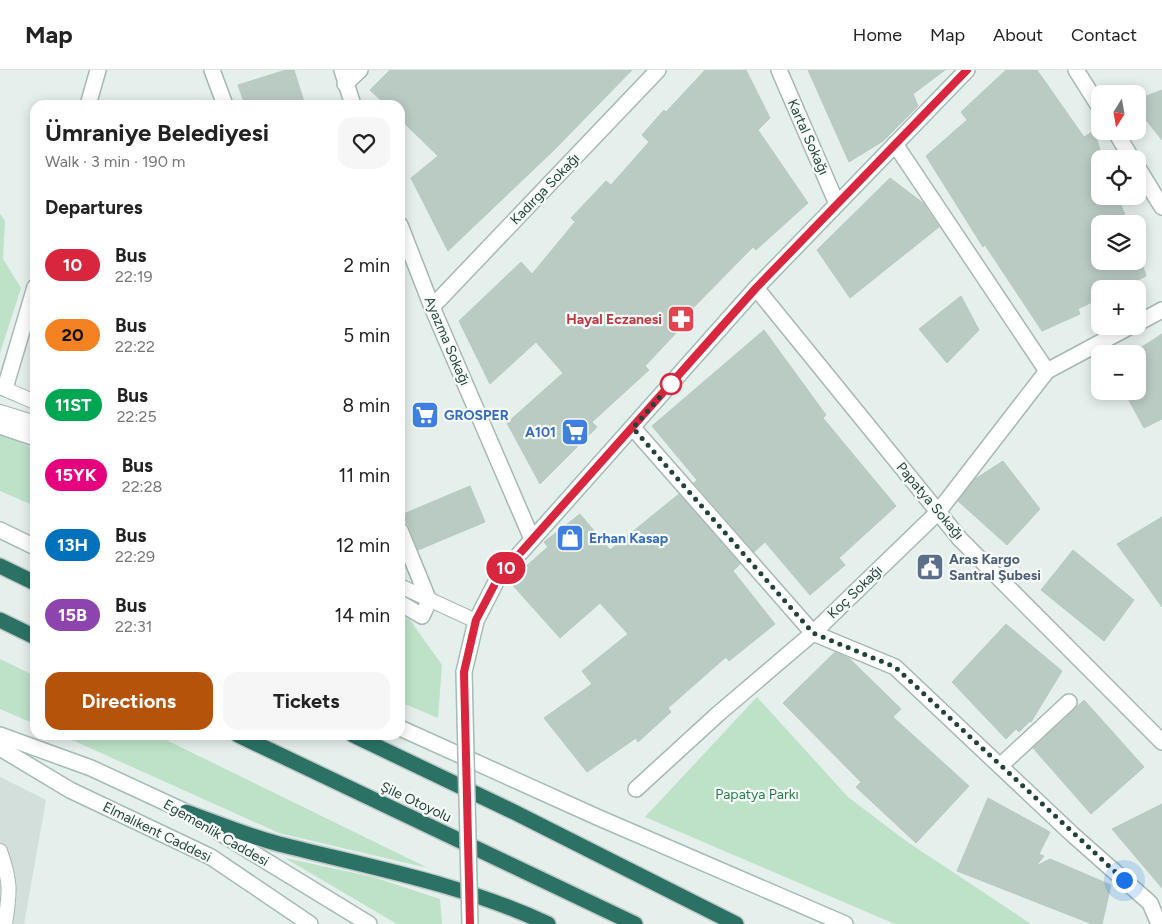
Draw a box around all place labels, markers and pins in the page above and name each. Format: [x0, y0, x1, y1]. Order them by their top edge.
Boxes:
pharmacy icon: Hayal Eczanesi [666, 304, 696, 334]
place label: Hayal Eczanesi [566, 311, 662, 328]
unlabelled marker [660, 373, 682, 395]
supermarket icon: GROSPER [410, 400, 440, 430]
place label: GROSPER [444, 407, 509, 424]
supermarket icon: A101 [560, 417, 590, 447]
place label: A101 [525, 424, 556, 441]
shop icon: Erhan Kasap [555, 523, 585, 553]
place label: Erhan Kasap [589, 530, 668, 547]
place label: Aras Kargo Santral Şubesi [949, 551, 1041, 584]
public building icon: Aras Kargo Santral Şubesi [915, 552, 945, 582]

